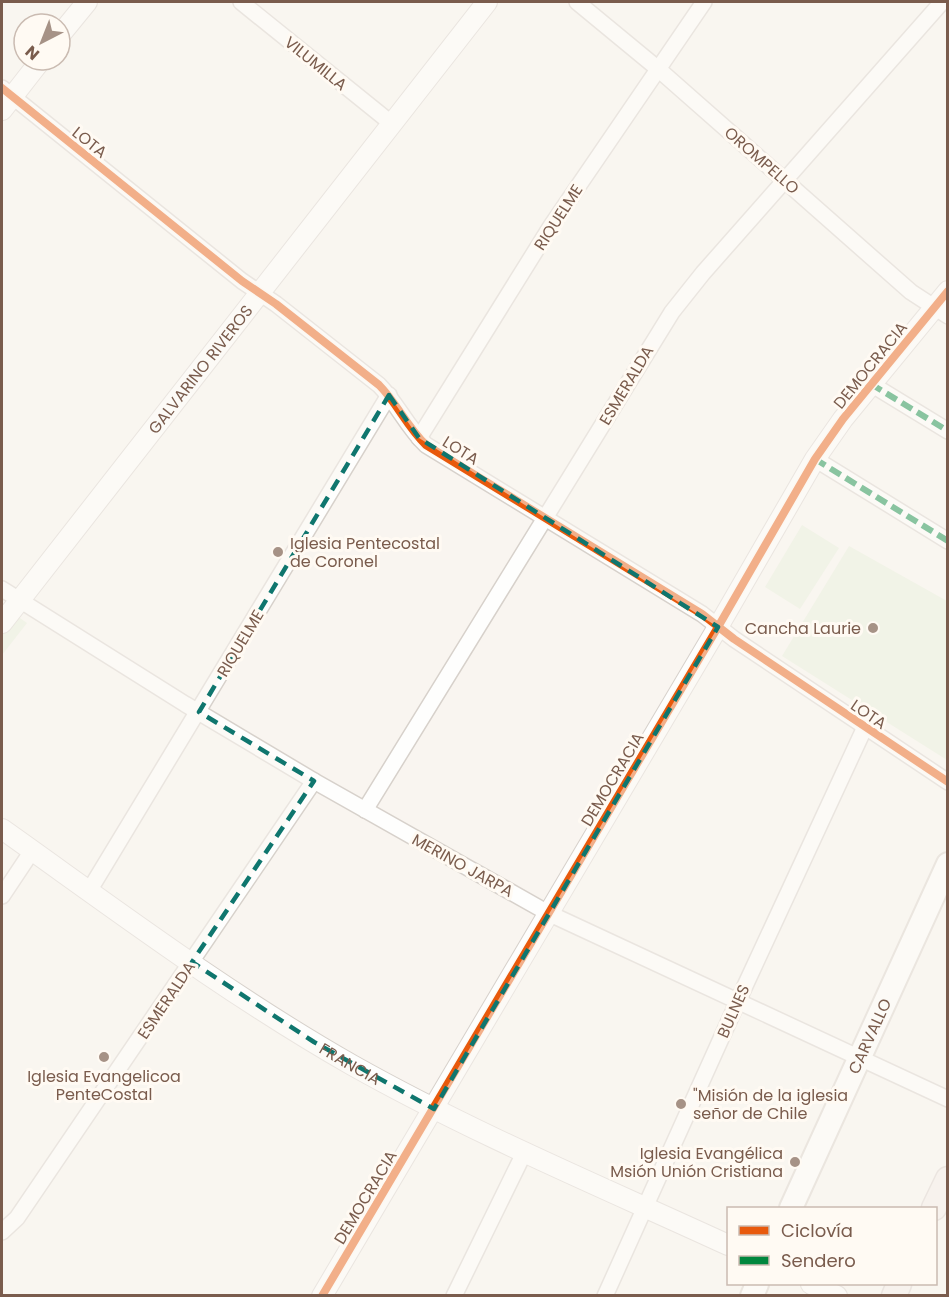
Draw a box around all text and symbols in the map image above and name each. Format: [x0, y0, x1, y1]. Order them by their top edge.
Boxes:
north arrow [12, 12, 72, 72]
street label: VILUMILLA [279, 31, 352, 96]
text: N [20, 40, 44, 65]
street label: LOTA [67, 121, 112, 164]
street label: OROMPELLO [719, 121, 804, 199]
street label: RIQUELME [529, 180, 588, 255]
street label: GALVARINO RIVEROS [143, 300, 258, 439]
street label: DEMOCRACIA [828, 317, 913, 414]
street label: ESMERALDA [594, 341, 659, 429]
street label: LOTA [438, 430, 484, 471]
place label: Iglesia Pentecostal de Coronel [290, 532, 440, 573]
marker: Iglesia Pentecostal de Coronel [271, 545, 285, 559]
street label: RIQUELME [211, 606, 269, 681]
place label: Cancha Laurie [745, 617, 861, 640]
marker: Cancha Laurie [866, 621, 880, 635]
street label: LOTA [846, 694, 891, 735]
street label: DEMOCRACIA [575, 728, 650, 831]
street label: MERINO JARPA [408, 828, 518, 903]
street label: ESMERALDA [132, 957, 201, 1044]
street label: BULNES [711, 981, 755, 1042]
street label: CARVALLO [843, 995, 897, 1078]
street label: FRANCIA [315, 1038, 385, 1091]
marker: Iglesia Evangelicoa PenteCostal [97, 1050, 111, 1064]
place label: Iglesia Evangelicoa PenteCostal [27, 1065, 181, 1106]
place label: "Misión de la iglesia señor de Chile [693, 1084, 848, 1125]
marker: "Misión de la iglesia señor de Chile [674, 1097, 688, 1111]
place label: Iglesia Evangélica Msión Unión Cristiana [610, 1142, 783, 1183]
street label: DEMOCRACIA [328, 1146, 403, 1249]
marker: Iglesia Evangélica Msión Unión Cristiana [788, 1155, 802, 1169]
legend [727, 1207, 937, 1285]
text: Ciclovía [781, 1218, 853, 1243]
text: Sendero [781, 1248, 856, 1273]

